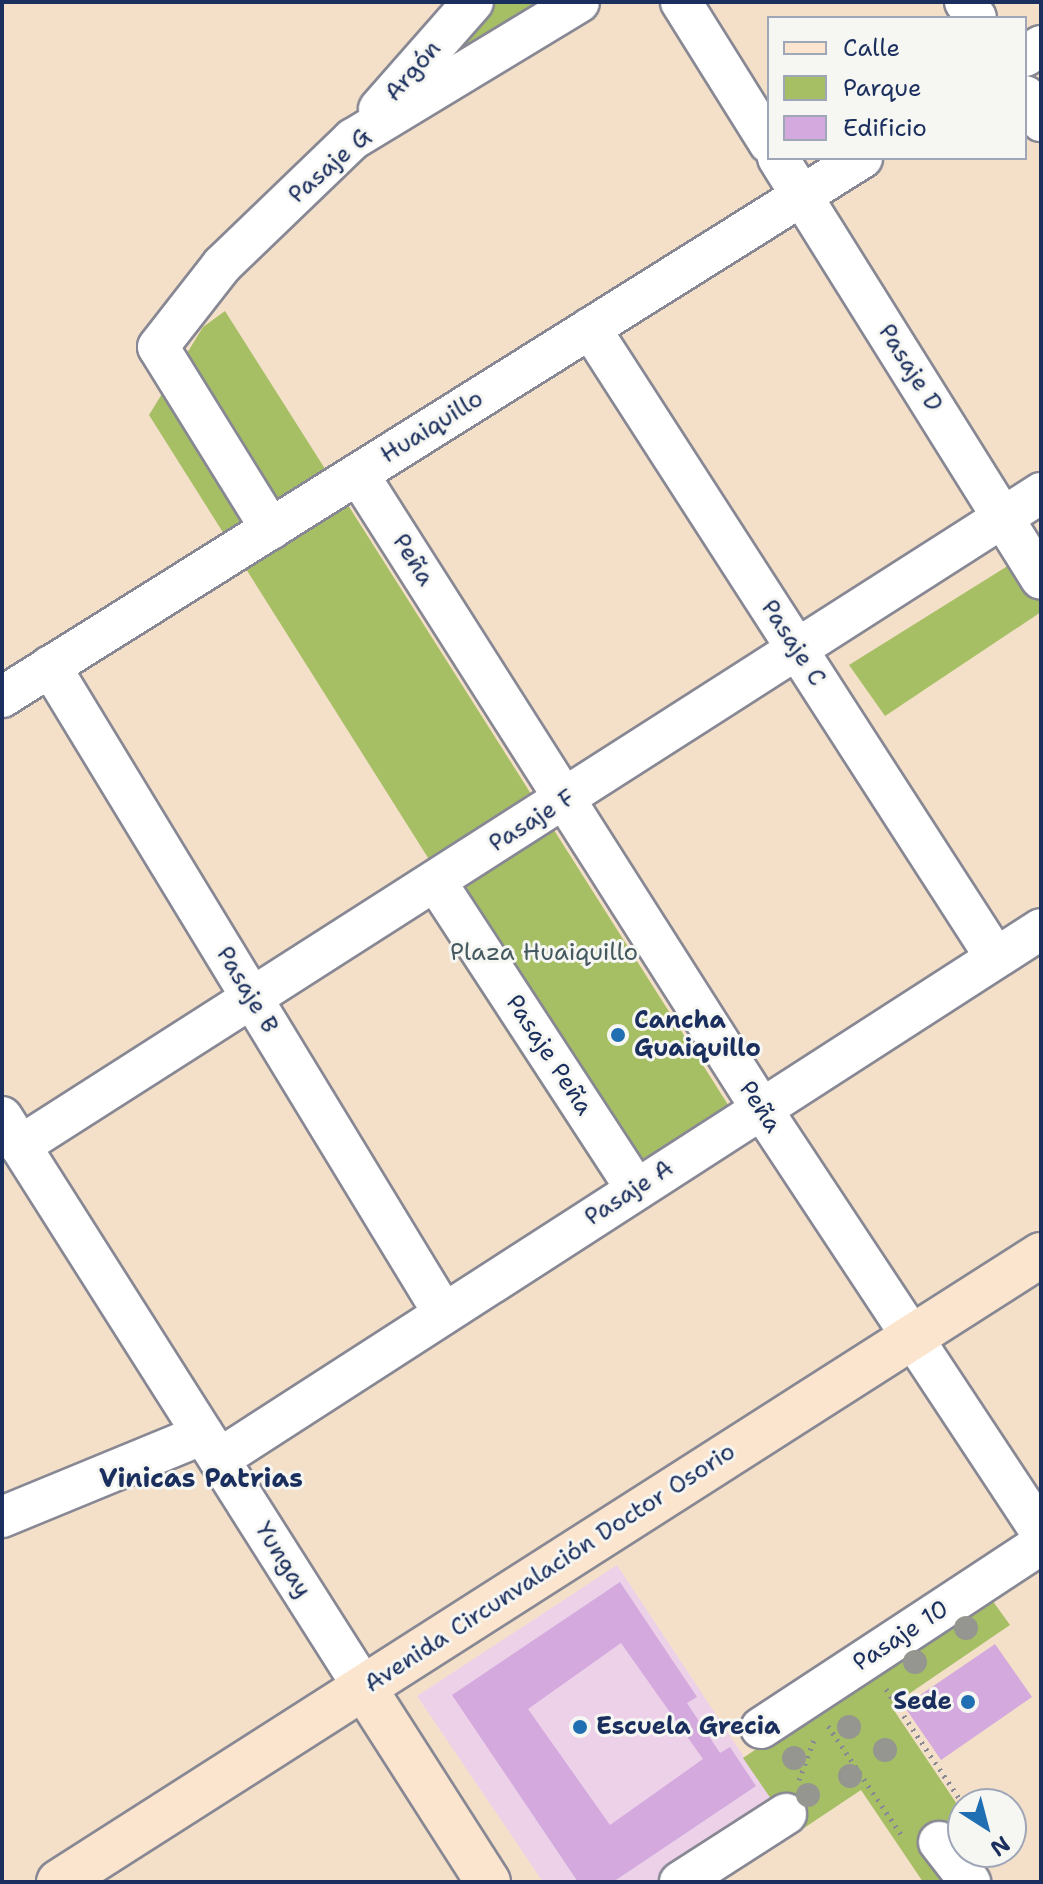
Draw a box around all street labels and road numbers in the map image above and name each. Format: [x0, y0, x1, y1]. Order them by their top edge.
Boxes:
street label: Argón [379, 35, 447, 107]
street label: Pasaje G [283, 122, 377, 210]
street label: Pasaje D [872, 319, 948, 417]
street label: Huaiquillo [376, 384, 488, 470]
street label: Peña [386, 529, 440, 591]
street label: Pasaje C [755, 595, 831, 691]
street label: Pasaje F [484, 783, 580, 859]
street label: Pasaje B [210, 941, 284, 1039]
street label: Pasaje Peña [499, 989, 599, 1121]
street label: Peña [733, 1076, 787, 1138]
street label: Pasaje A [580, 1154, 678, 1232]
street label: Avenida Circunvalación Doctor Osorio [359, 1437, 741, 1699]
street label: Yungay [249, 1517, 317, 1603]
street label: Pasaje 10 [848, 1594, 954, 1678]

